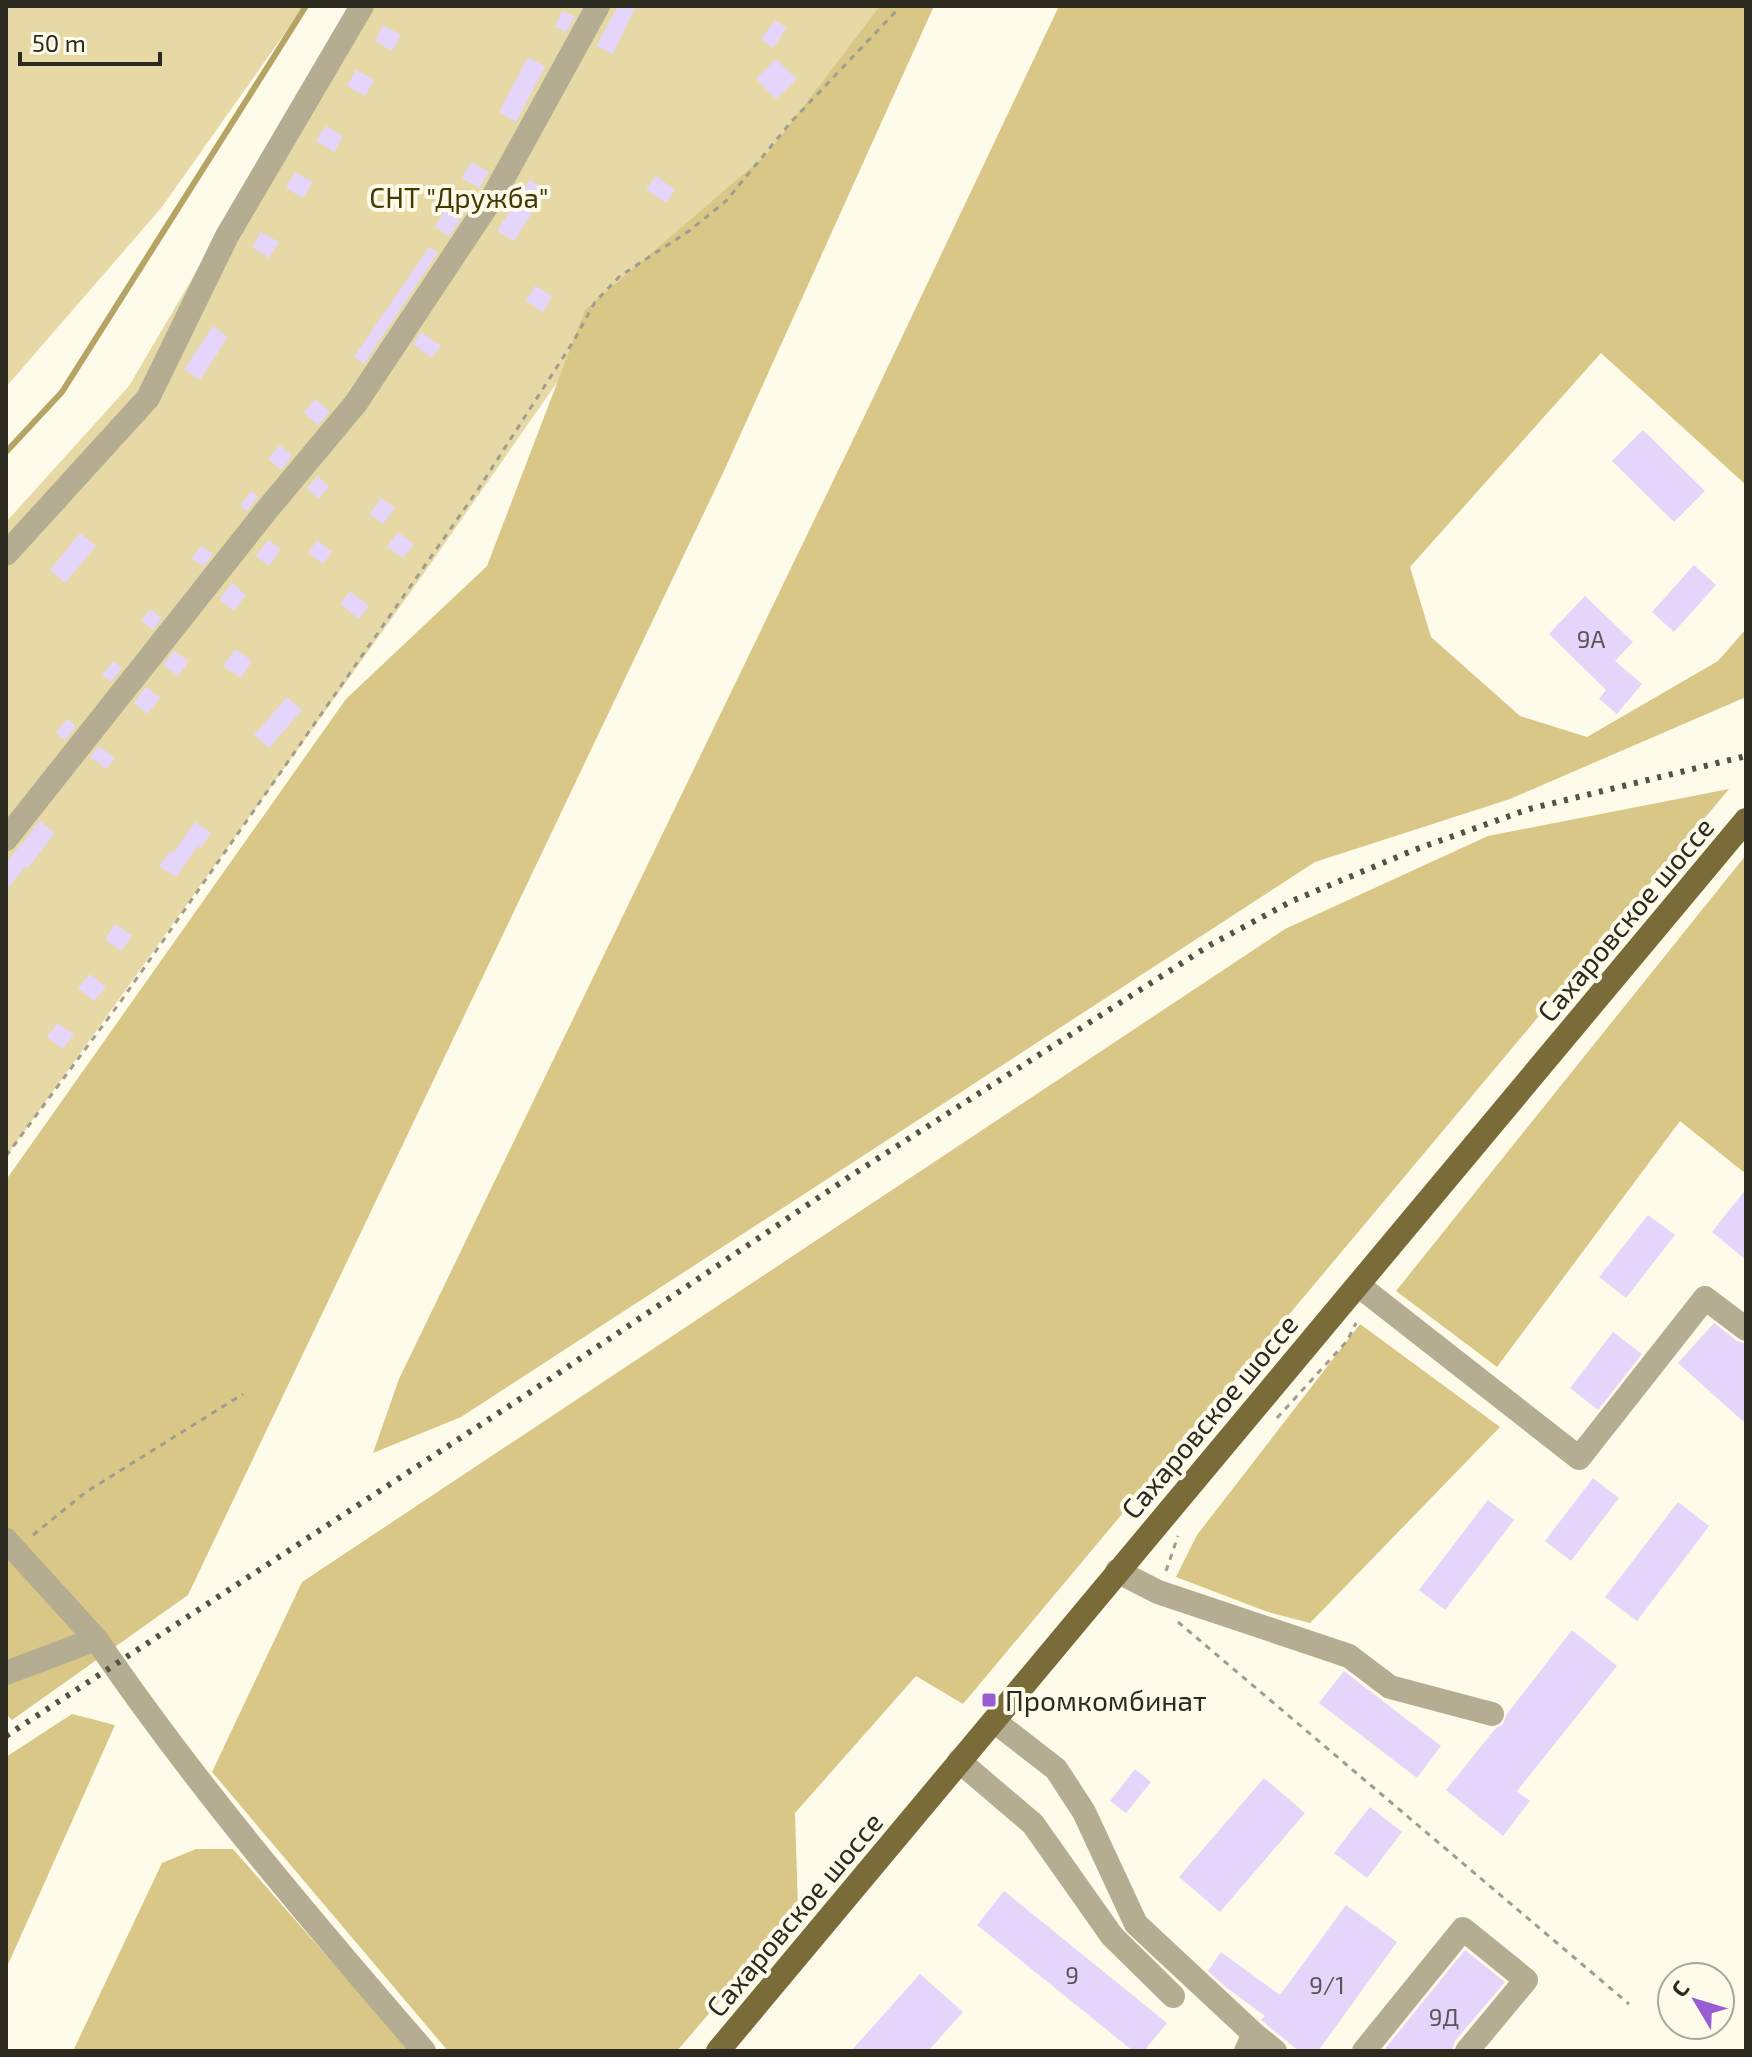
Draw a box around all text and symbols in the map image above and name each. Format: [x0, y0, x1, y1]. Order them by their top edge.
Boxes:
scale bar [20, 16, 160, 66]
text: 50 m [32, 28, 86, 57]
park label: СНТ "Дружба" [369, 180, 549, 214]
house number: 9А [1577, 624, 1605, 653]
street label: Сахаровское шоссе [1530, 810, 1720, 1028]
street label: Сахаровское шоссе [1114, 1307, 1304, 1525]
place label: Промкомбинат [1005, 1683, 1207, 1717]
marker: Промкомбинат [980, 1691, 998, 1709]
street label: Сахаровское шоссе [699, 1805, 889, 2023]
house number: 9 [1065, 1960, 1079, 1989]
north arrow [1656, 1961, 1736, 2041]
house number: 9/1 [1309, 1970, 1345, 1999]
text: С [1665, 1975, 1694, 2001]
house number: 9Д [1429, 2002, 1459, 2031]

